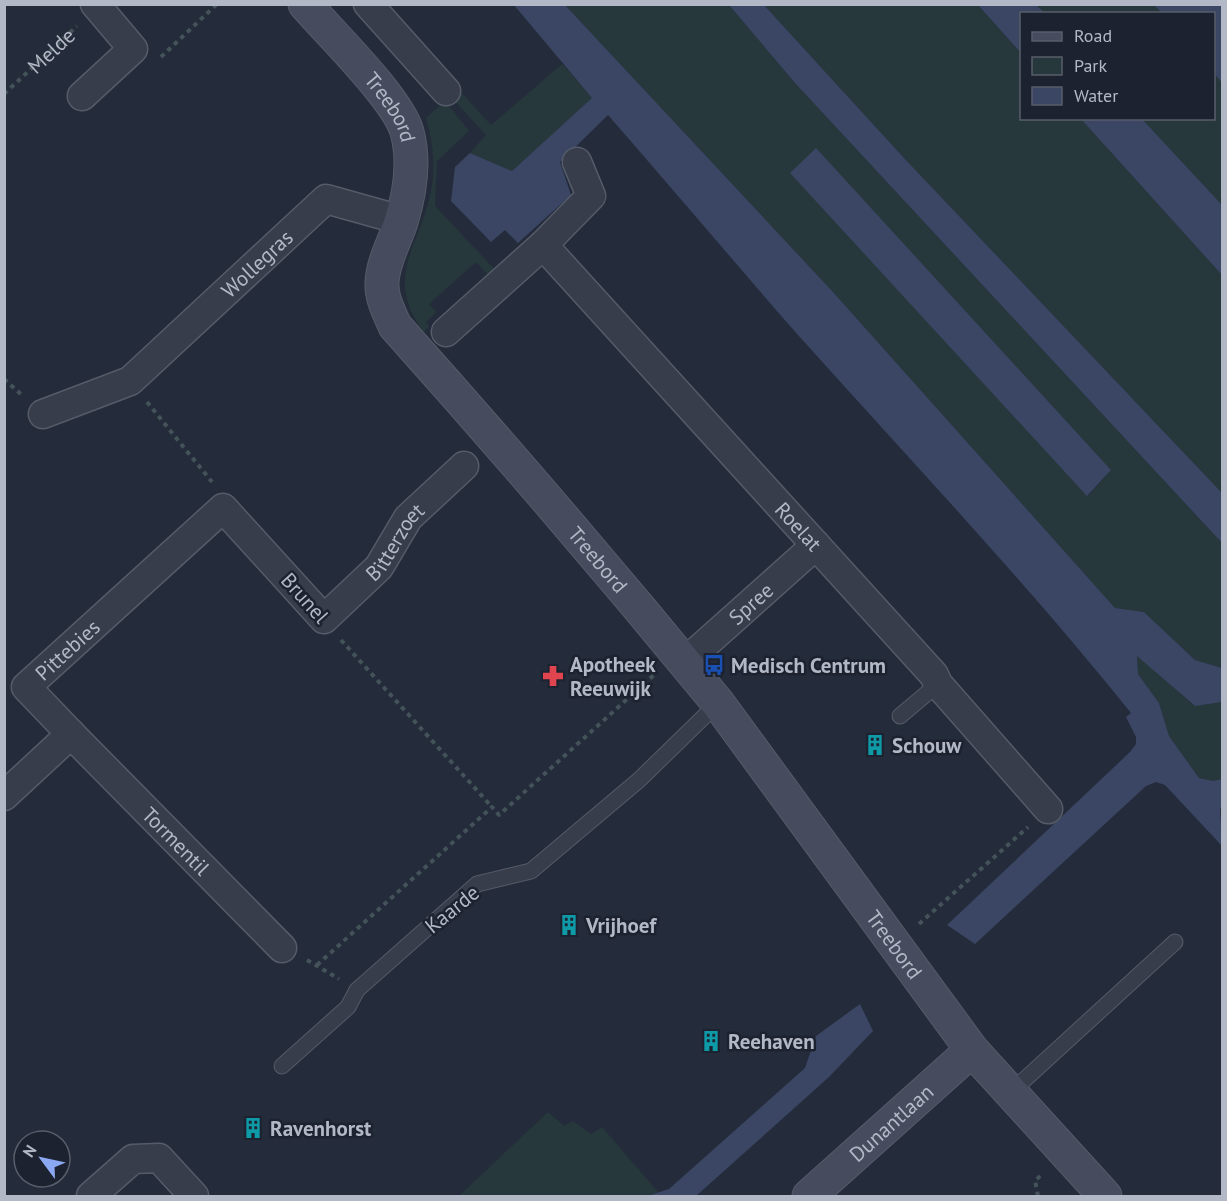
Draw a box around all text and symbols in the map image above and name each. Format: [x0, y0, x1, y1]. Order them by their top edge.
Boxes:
legend [1020, 12, 1215, 120]
street label: Melde [21, 22, 80, 79]
text: Road [1074, 24, 1112, 47]
text: Park [1074, 54, 1107, 77]
street label: Treebord [359, 66, 422, 145]
text: Water [1074, 84, 1118, 107]
street label: Wollegras [215, 223, 298, 303]
street label: Roelat [769, 496, 828, 556]
street label: Bitterzoet [359, 497, 429, 587]
street label: Treebord [562, 521, 634, 598]
street label: Brunel [275, 567, 335, 629]
street label: Spree [723, 576, 779, 630]
street label: Pittebies [29, 613, 105, 686]
place label: Apotheek Reeuwijk [570, 651, 656, 702]
place label: Medisch Centrum [731, 652, 886, 679]
bus stop icon: Medisch Centrum [702, 653, 726, 677]
pharmacy icon: Apotheek Reeuwijk [541, 664, 565, 688]
place label: Schouw [892, 732, 962, 759]
building icon: Schouw [863, 733, 887, 757]
street label: Tormentil [137, 801, 216, 881]
street label: Kaarde [419, 879, 485, 939]
street label: Treebord [860, 905, 929, 984]
place label: Vrijhoef [585, 912, 657, 939]
building icon: Vrijhoef [557, 913, 581, 937]
place label: Reehaven [728, 1028, 815, 1055]
building icon: Reehaven [699, 1029, 723, 1053]
street label: Dunantlaan [843, 1078, 939, 1167]
place label: Ravenhorst [270, 1115, 372, 1142]
building icon: Ravenhorst [241, 1116, 265, 1140]
north arrow [12, 1129, 72, 1189]
text: N [18, 1141, 41, 1161]

